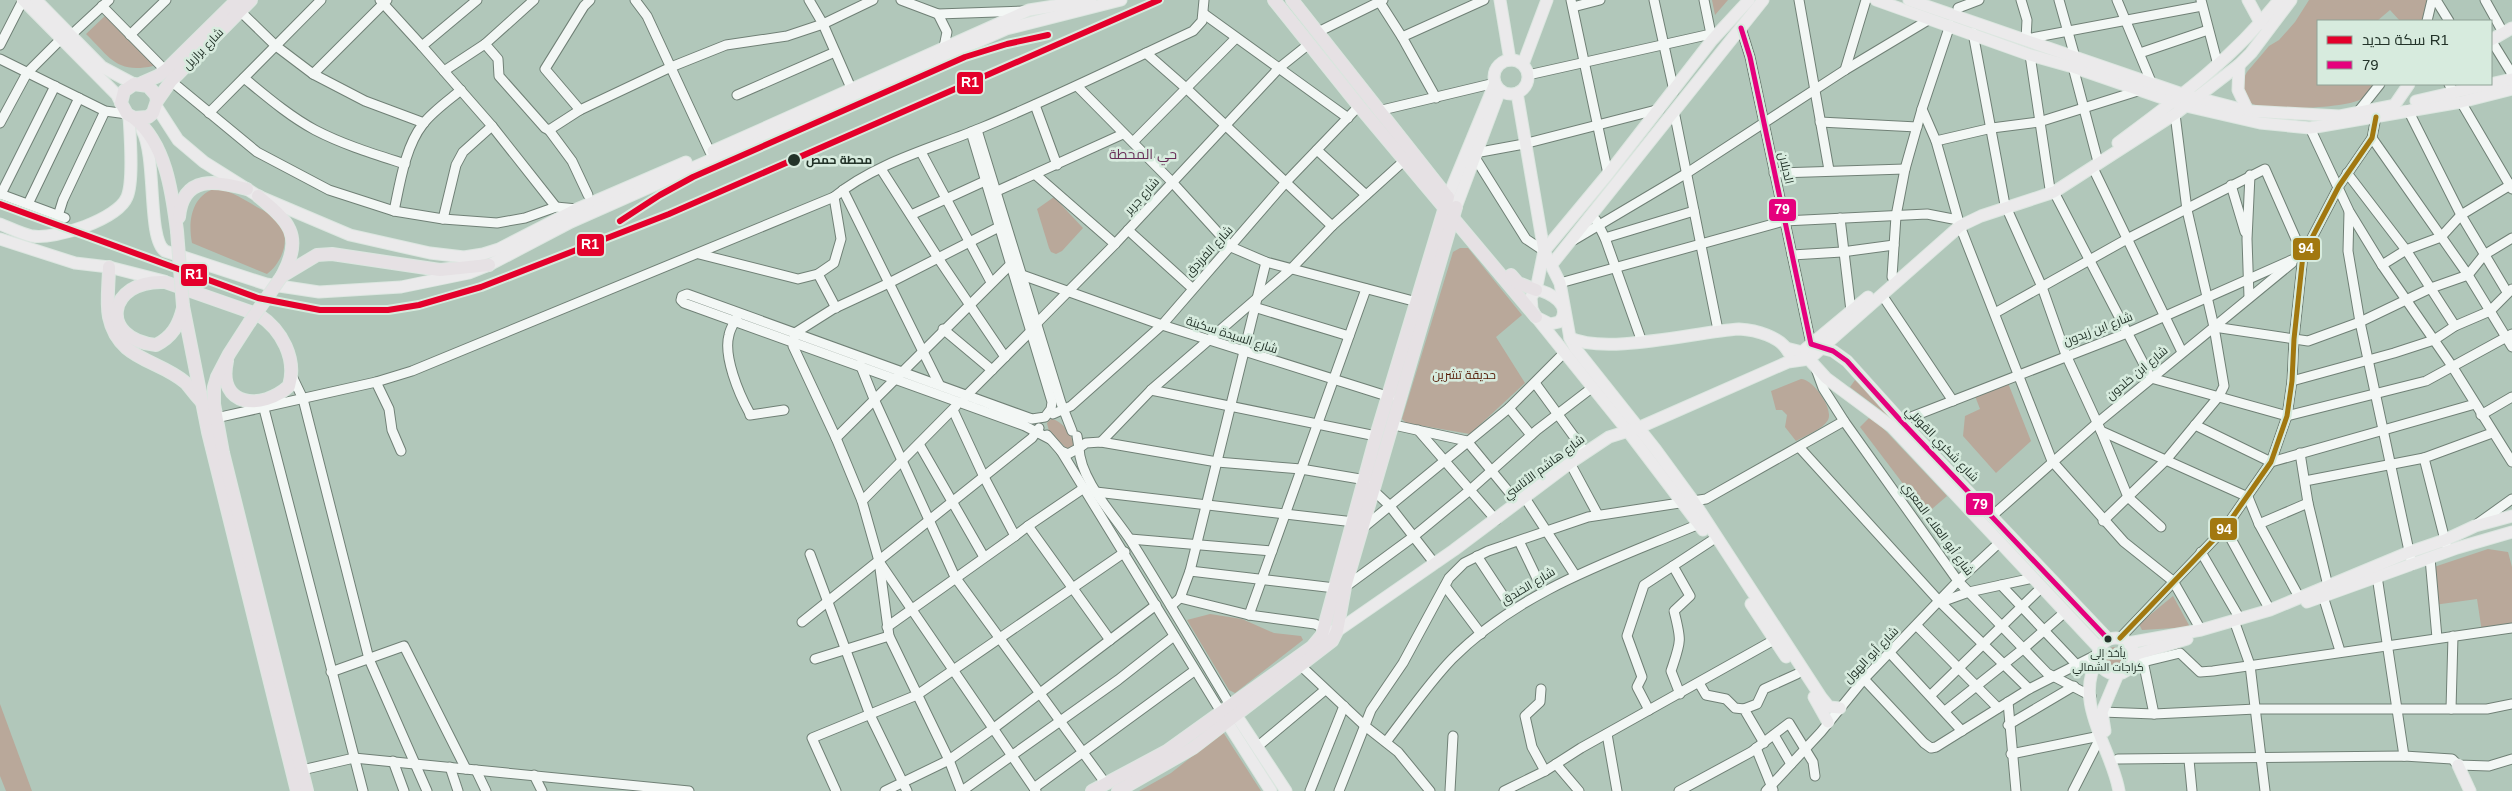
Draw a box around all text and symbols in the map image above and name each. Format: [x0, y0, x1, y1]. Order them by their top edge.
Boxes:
legend [2317, 20, 2492, 85]
street label: شارع برازيل [180, 25, 227, 73]
text: سكة حديد R1 [2362, 31, 2449, 48]
text: 79 [2362, 56, 2379, 73]
line badge: R1 [956, 71, 984, 95]
text: R1 [961, 74, 979, 90]
district label: حي المحطة [1109, 146, 1177, 166]
street label: الدبلان [1776, 151, 1796, 185]
marker: محطة حمص [786, 152, 802, 168]
place label: محطة حمص [806, 153, 872, 168]
street label: شارع جرير [1121, 175, 1163, 219]
line badge: 79 [1768, 198, 1797, 222]
text: 79 [1774, 201, 1790, 217]
street label: شارع الفرزدق [1182, 223, 1237, 280]
line badge: R1 [576, 233, 605, 257]
text: R1 [581, 236, 599, 252]
line badge: 94 [2292, 237, 2321, 261]
text: 94 [2298, 240, 2314, 256]
line badge: R1 [180, 263, 208, 287]
text: R1 [185, 266, 203, 282]
street label: شارع ابن زيدون [2061, 309, 2135, 350]
street label: شارع السيدة سكينة [1184, 314, 1280, 357]
street label: شارع ابن خلدون [2103, 343, 2171, 404]
park label: حديقة تشرين [1432, 368, 1496, 382]
street label: شارع شكري القوتلي [1900, 404, 1981, 487]
street label: شارع هاشم الأتاسي [1501, 432, 1589, 504]
street label: شارع أبو العلاء المعري [1897, 479, 1977, 580]
line badge: 79 [1965, 492, 1994, 516]
text: 79 [1972, 496, 1988, 512]
line badge: 94 [2209, 517, 2238, 541]
text: 94 [2216, 521, 2232, 537]
street label: شارع الخندق [1498, 564, 1558, 608]
street label: شارع أبو الهول [1840, 623, 1902, 687]
marker: يأخذ إلى كراجات الشمالي [2103, 634, 2113, 644]
place label: يأخذ إلى كراجات الشمالي [2072, 646, 2144, 676]

